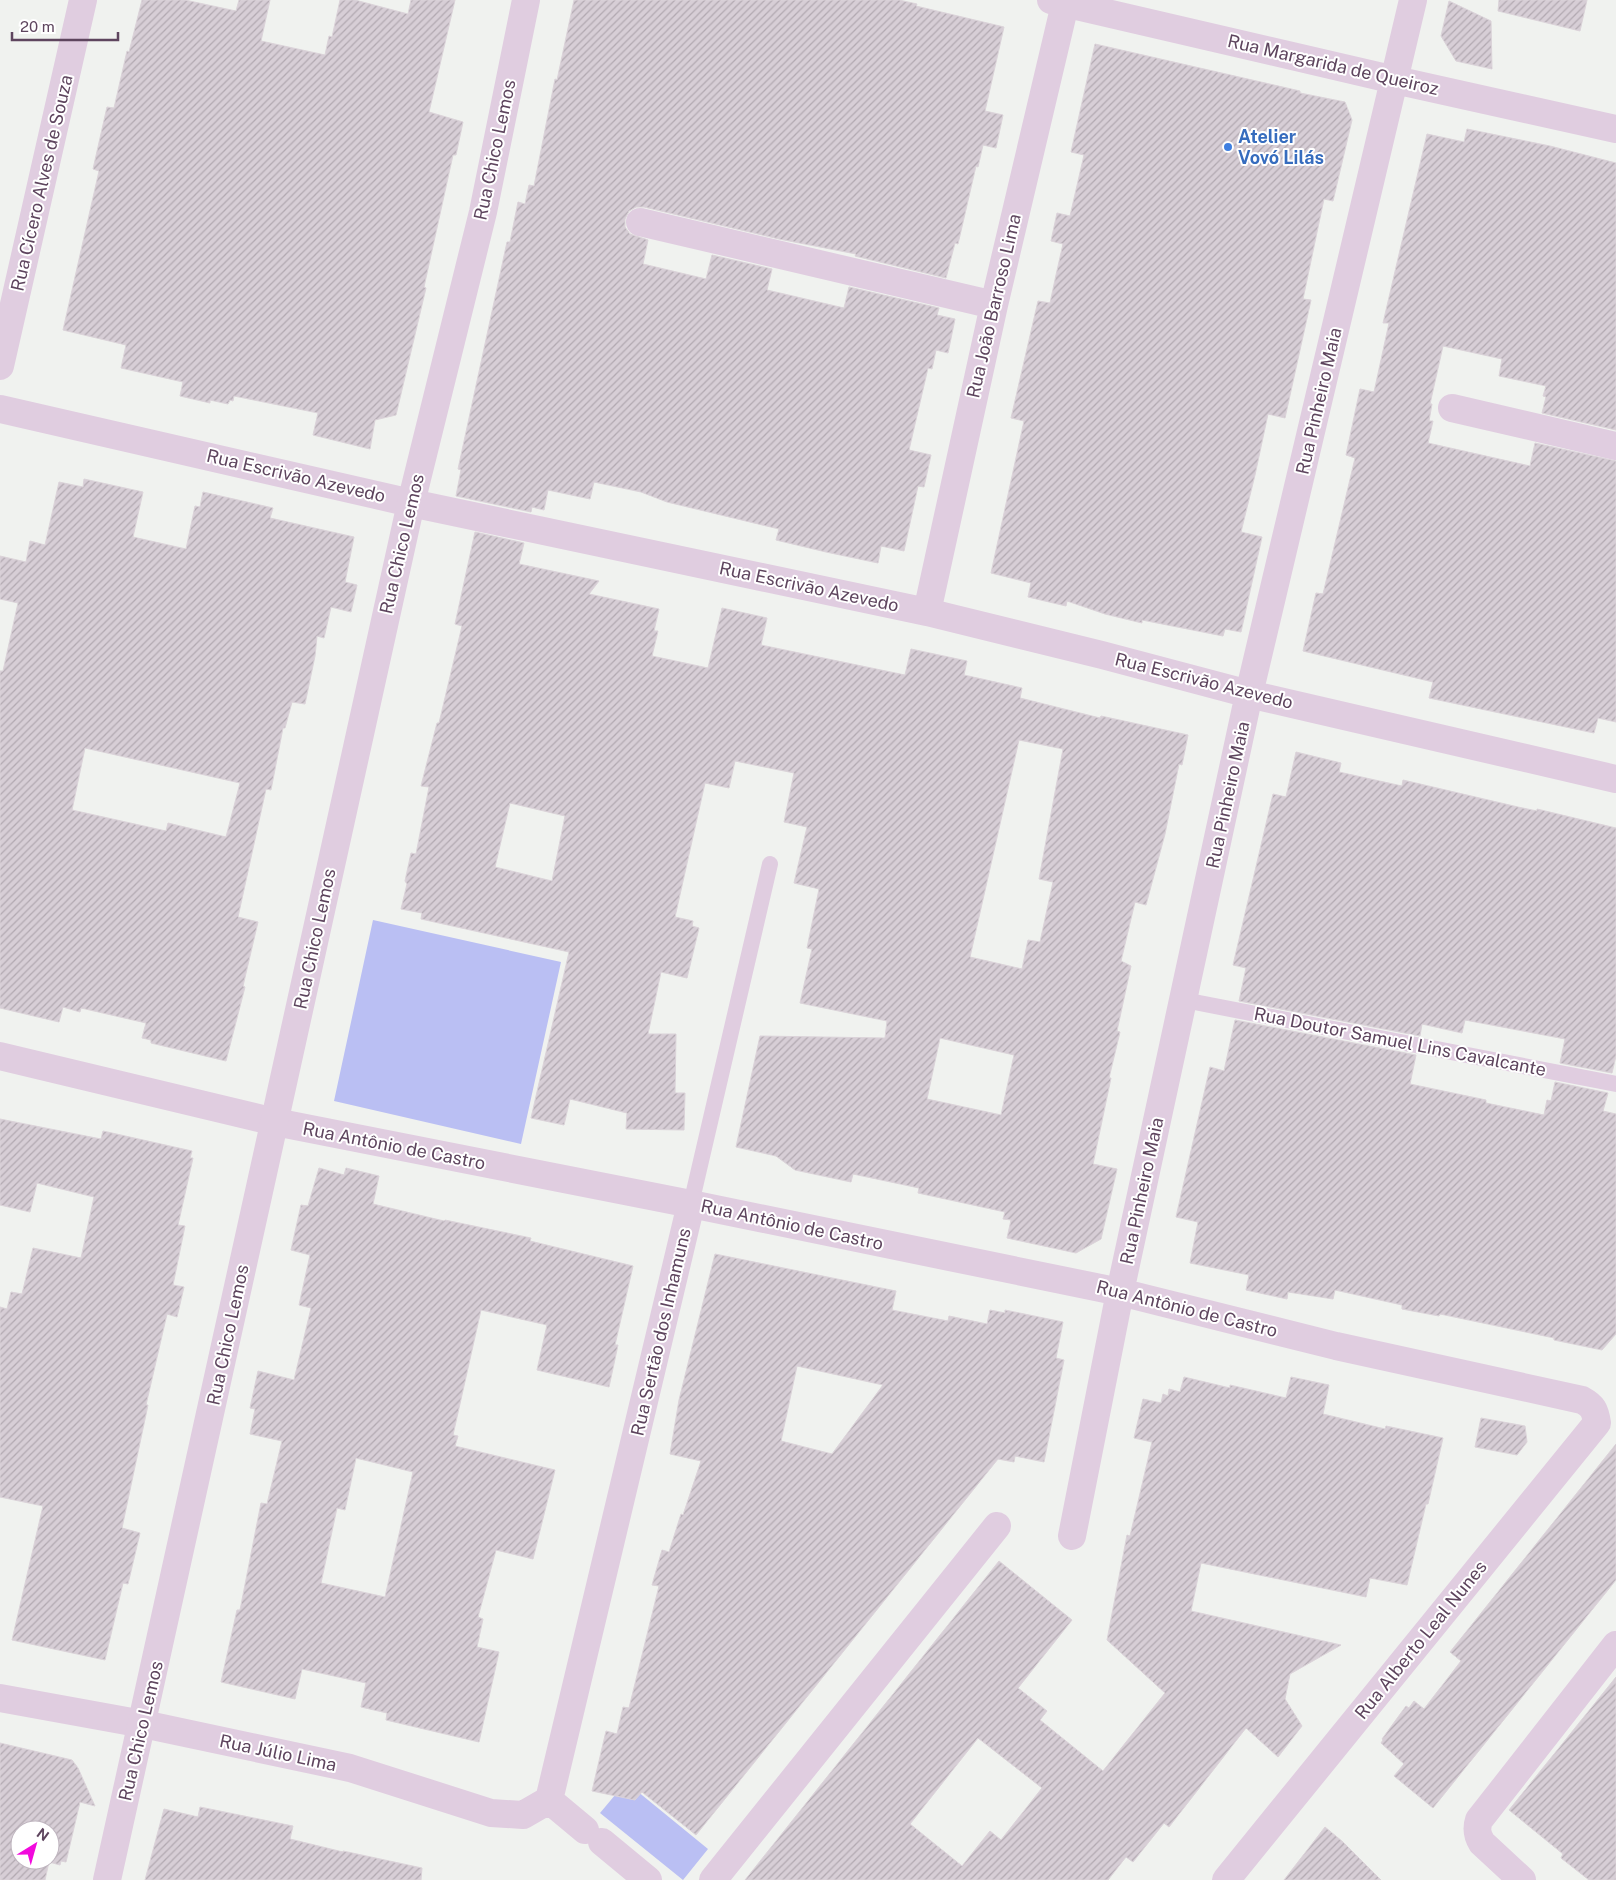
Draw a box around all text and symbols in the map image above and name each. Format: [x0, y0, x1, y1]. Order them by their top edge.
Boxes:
scale bar [12, 10, 119, 42]
text: 20 m [20, 18, 55, 35]
street label: Rua Margarida de Queiroz [1226, 30, 1441, 99]
street label: Rua Cícero Alves de Souza [6, 73, 77, 293]
street label: Rua Chico Lemos [469, 78, 520, 222]
place label: Atelier Vovó Lilás [1238, 126, 1324, 168]
marker: Atelier Vovó Lilás [1222, 141, 1234, 153]
street label: Rua João Barroso Lima [962, 212, 1025, 400]
street label: Rua Pinheiro Maia [1291, 325, 1346, 476]
street label: Rua Escrivão Azevedo [205, 445, 388, 506]
street label: Rua Chico Lemos [375, 472, 428, 616]
street label: Rua Escrivão Azevedo [718, 557, 901, 616]
street label: Rua Escrivão Azevedo [1113, 648, 1295, 713]
street label: Rua Pinheiro Maia [1202, 719, 1253, 870]
street label: Rua Chico Lemos [289, 867, 340, 1011]
street label: Rua Doutor Samuel Lins Cavalcante [1252, 1003, 1548, 1080]
street label: Rua Pinheiro Maia [1116, 1115, 1167, 1266]
street label: Rua Antônio de Castro [301, 1117, 487, 1174]
street label: Rua Antônio de Castro [699, 1195, 885, 1254]
street label: Rua Sertão dos Inhamuns [626, 1226, 695, 1438]
street label: Rua Chico Lemos [202, 1263, 253, 1407]
street label: Rua Antônio de Castro [1094, 1276, 1280, 1341]
street label: Rua Alberto Leal Nunes [1350, 1556, 1491, 1723]
street label: Rua Chico Lemos [114, 1659, 167, 1803]
street label: Rua Júlio Lima [218, 1730, 339, 1775]
north arrow [10, 1820, 60, 1870]
text: N [34, 1825, 52, 1844]

